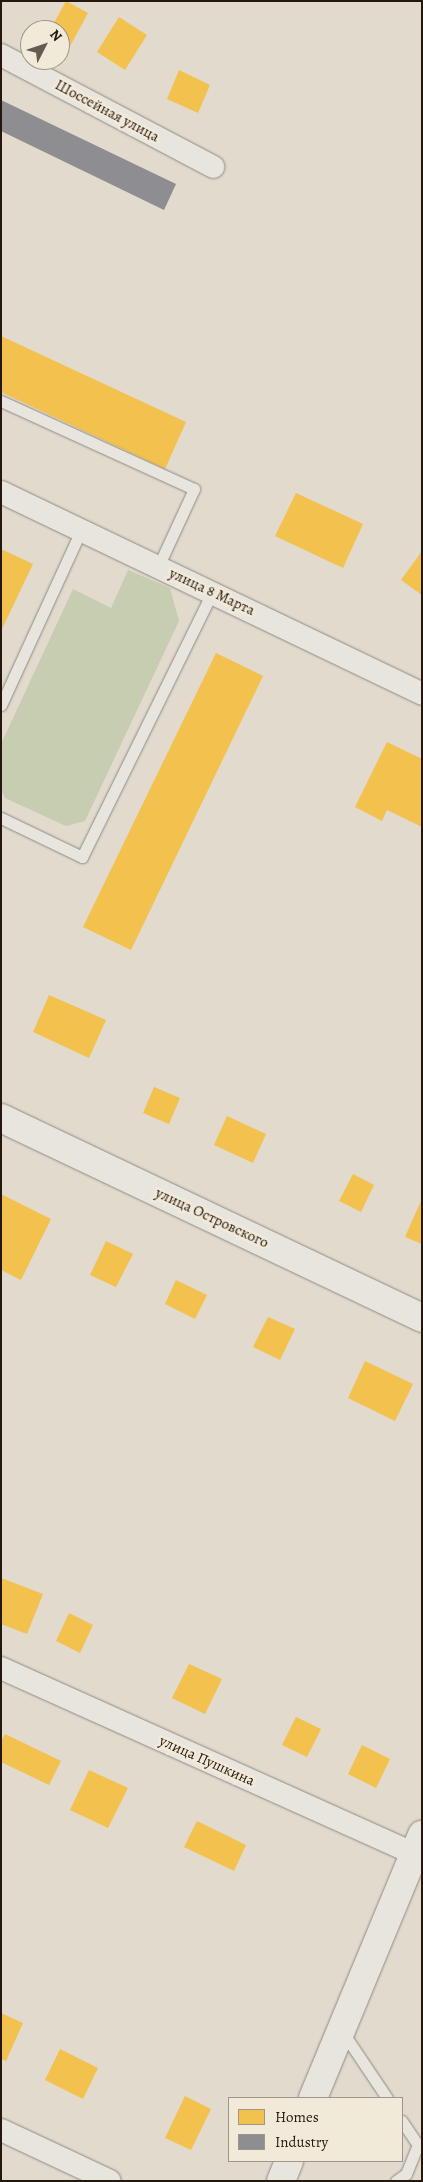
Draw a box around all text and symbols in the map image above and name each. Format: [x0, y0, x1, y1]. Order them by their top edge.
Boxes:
north arrow [20, 20, 70, 70]
text: N [45, 25, 66, 46]
street label: Шоссейная улица [52, 76, 162, 146]
street label: улица 8 Марта [166, 564, 258, 620]
street label: улица Островского [153, 1184, 271, 1252]
street label: улица Пушкина [156, 1732, 258, 1790]
legend [228, 2097, 403, 2162]
text: Homes [275, 2107, 319, 2127]
text: Industry [275, 2132, 328, 2152]

